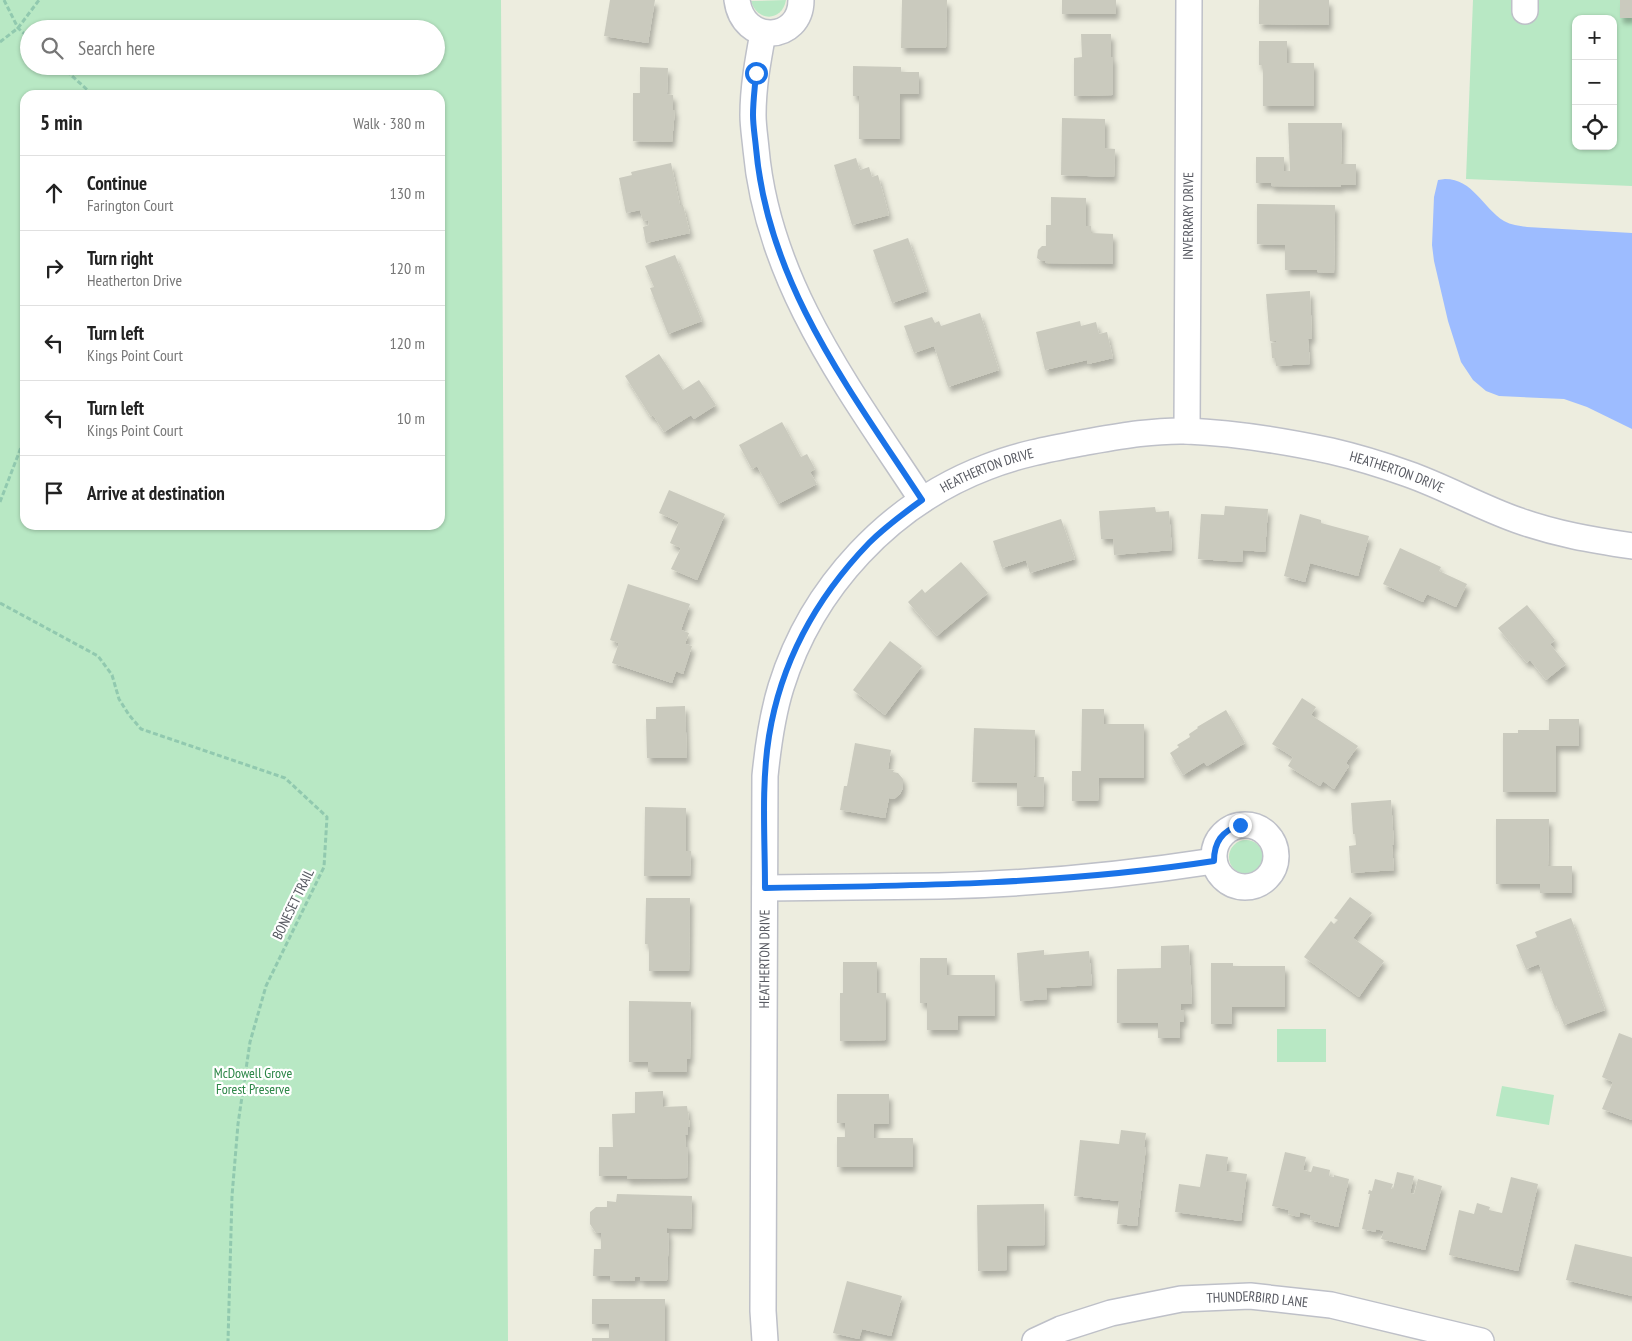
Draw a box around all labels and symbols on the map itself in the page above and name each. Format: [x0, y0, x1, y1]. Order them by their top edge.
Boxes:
route start [745, 62, 768, 85]
street label: INVERRARY DRIVE [1179, 172, 1197, 260]
street label: HEATHERTON DRIVE [937, 444, 1035, 497]
street label: HEATHERTON DRIVE [1348, 447, 1447, 497]
route end [1229, 814, 1252, 837]
street label: BONESET TRAIL [268, 865, 318, 942]
street label: HEATHERTON DRIVE [755, 910, 774, 1009]
park label: McDowell Grove Forest Preserve [214, 1064, 292, 1098]
street label: THUNDERBIRD LANE [1206, 1287, 1309, 1311]

